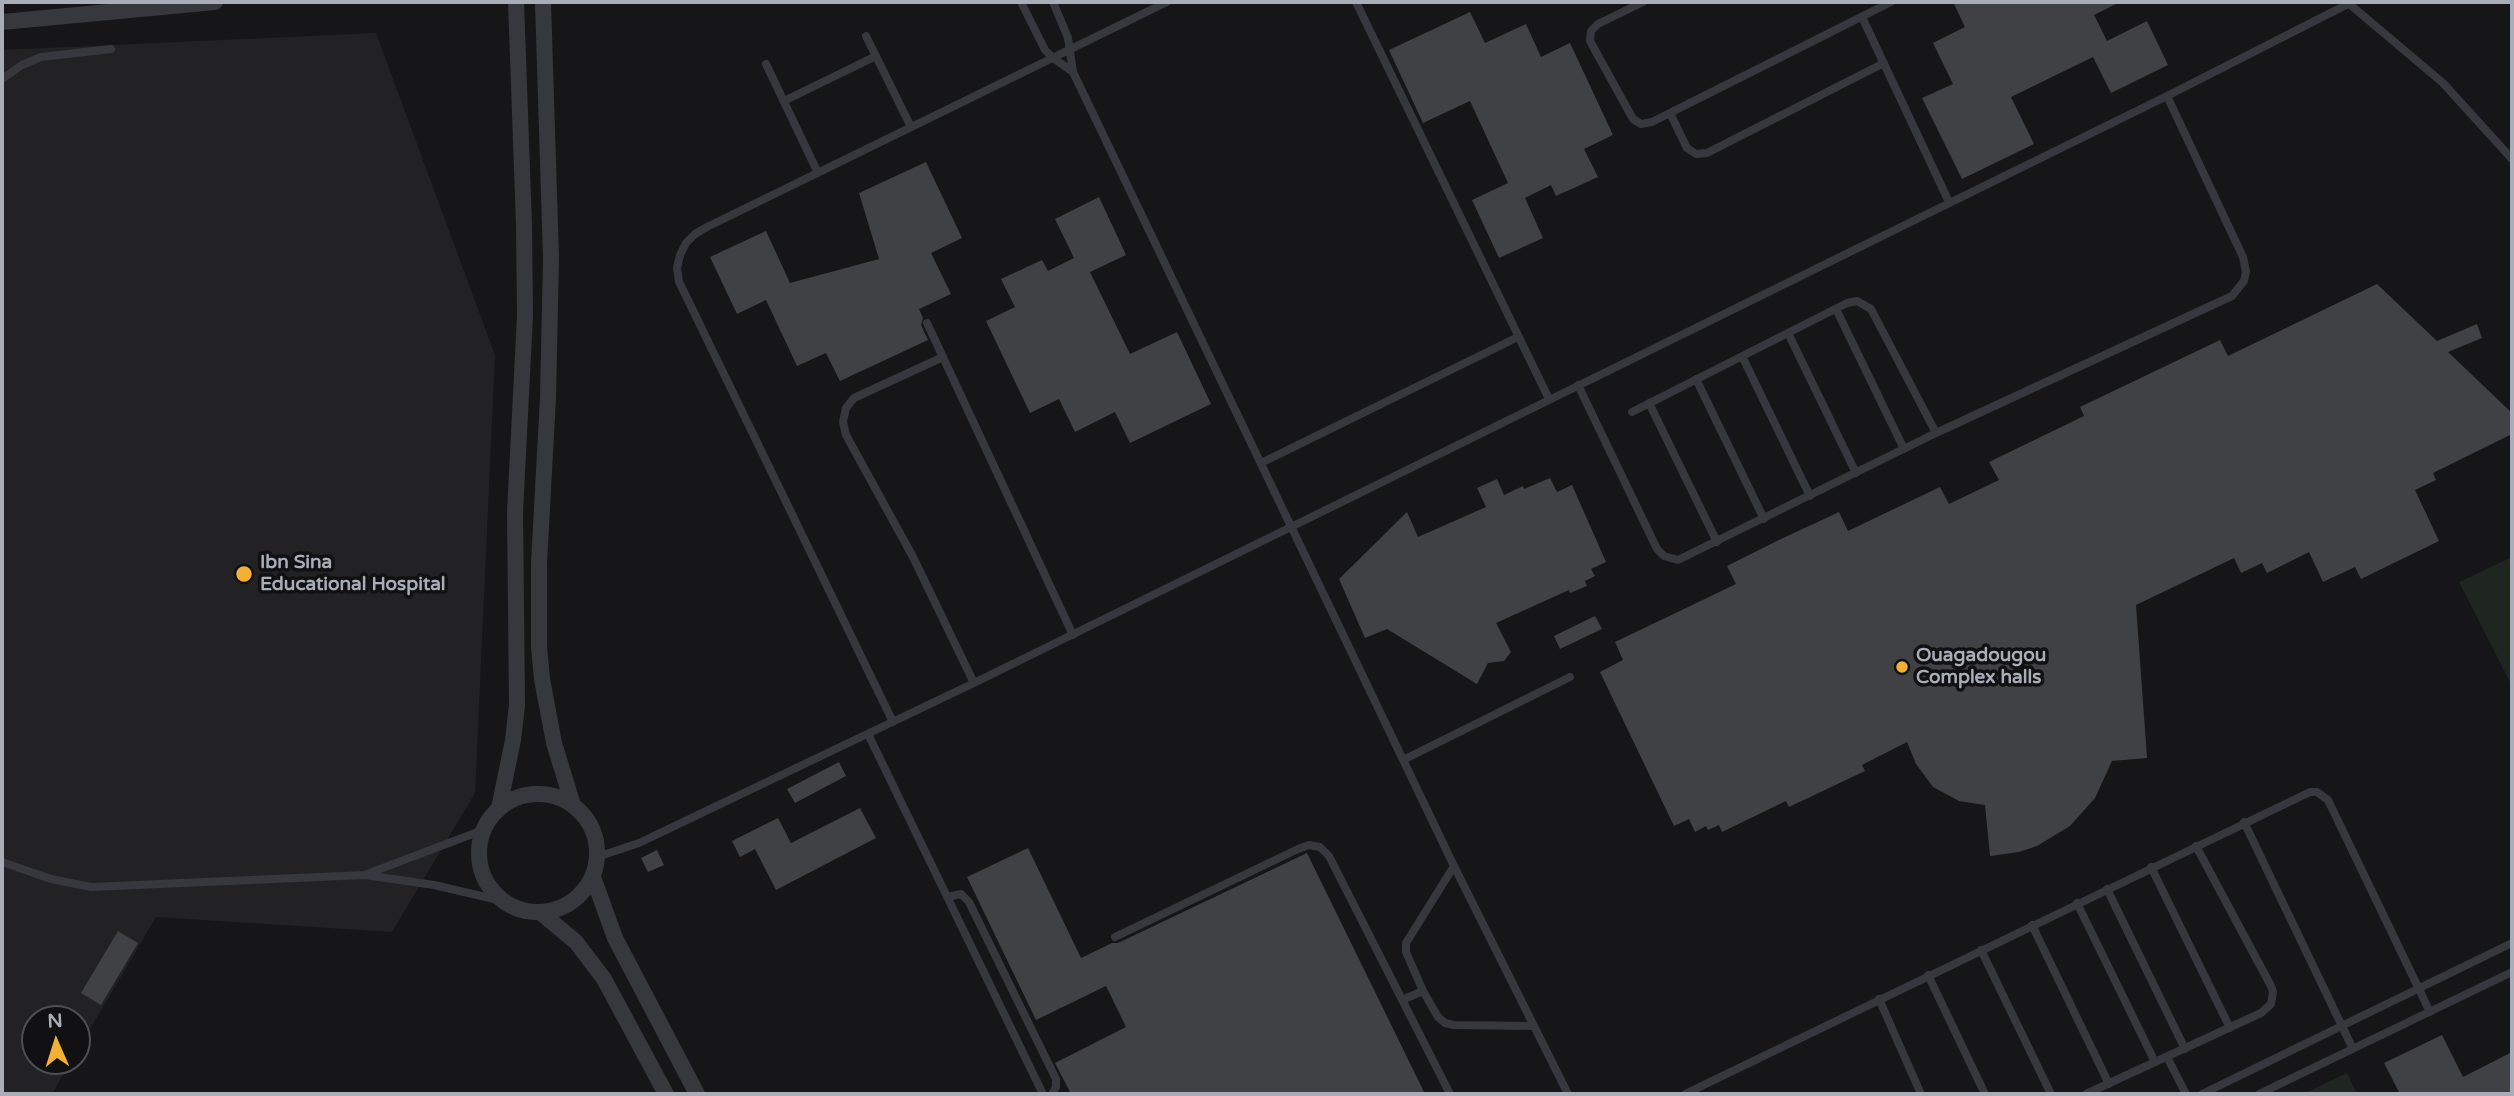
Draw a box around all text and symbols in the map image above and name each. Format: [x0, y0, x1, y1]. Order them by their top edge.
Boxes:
place label: Ibn Sina Educational Hospital [260, 552, 446, 596]
marker: Ibn Sina Educational Hospital [234, 564, 254, 584]
place label: Ouagadougou Complex halls [1916, 645, 2046, 689]
marker: Ouagadougou Complex halls [1894, 659, 1910, 675]
north arrow [21, 1005, 91, 1075]
text: N [47, 1010, 63, 1032]

